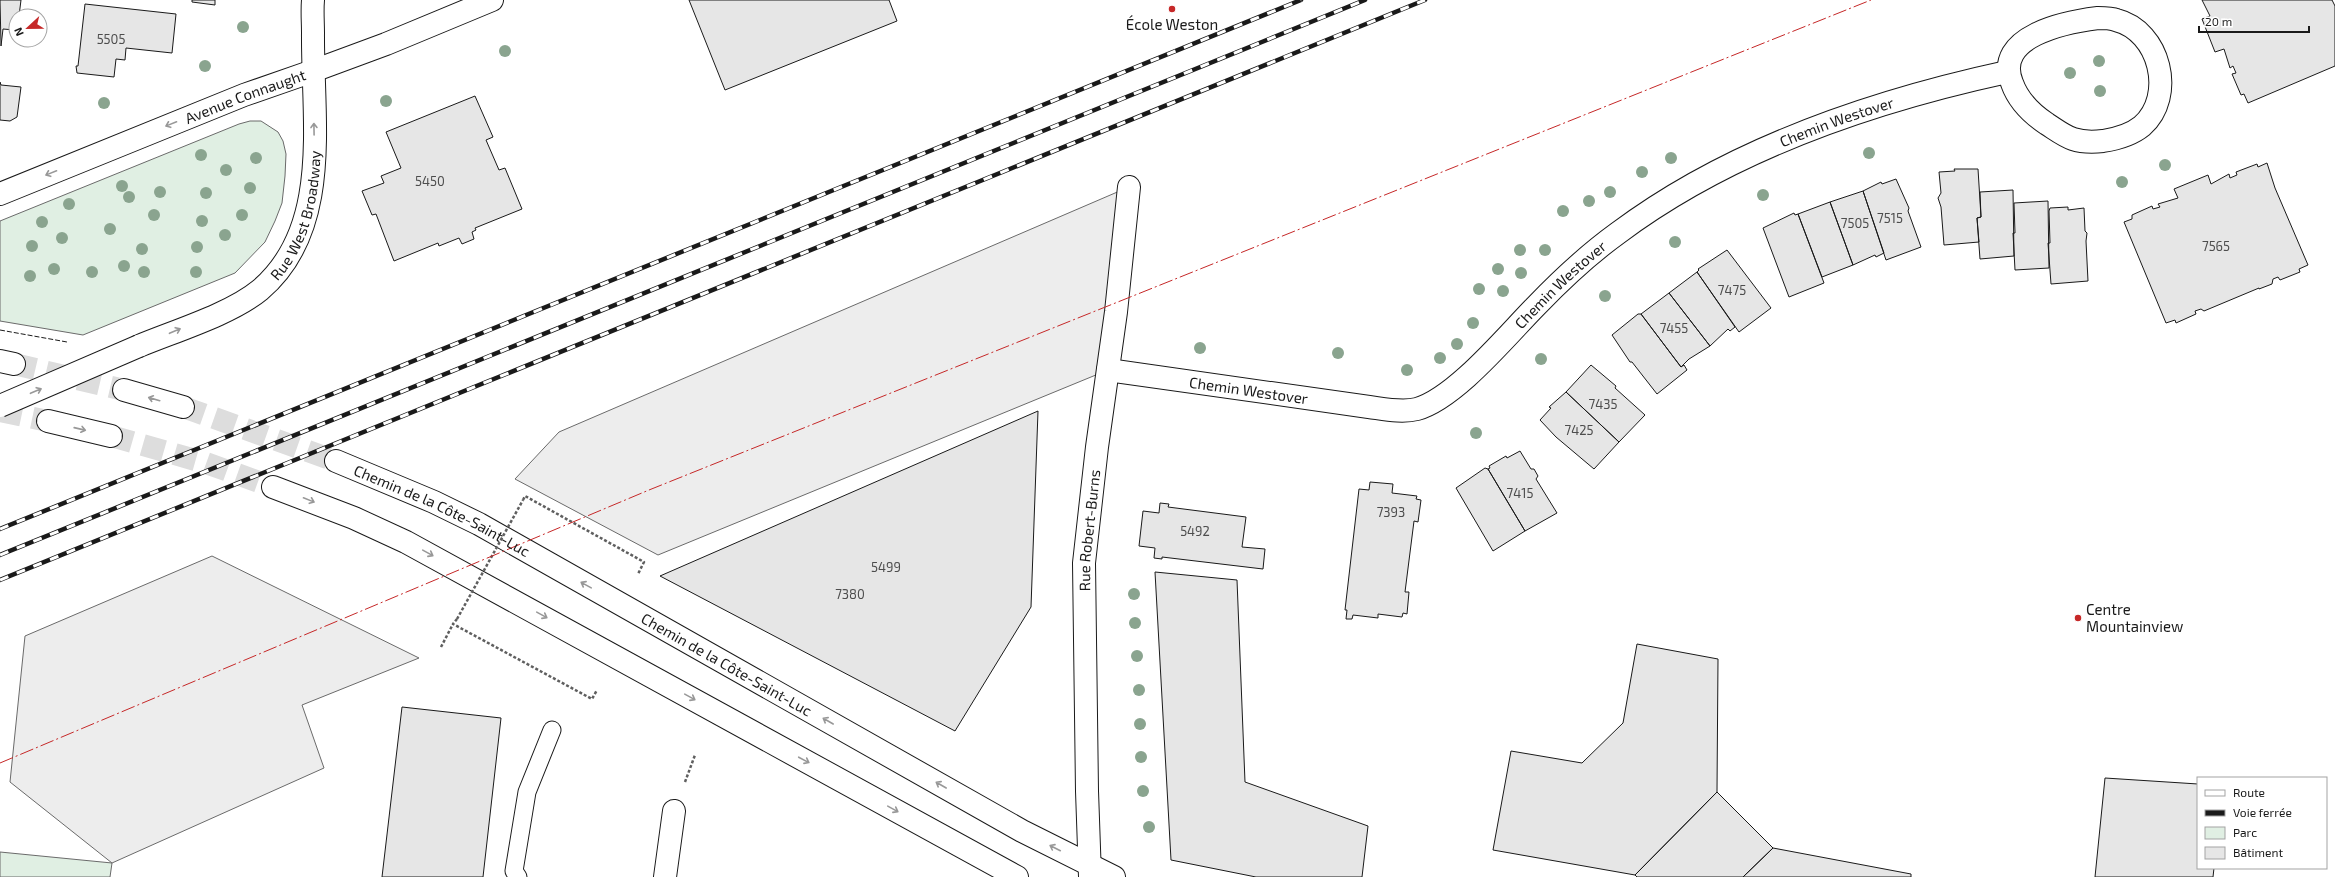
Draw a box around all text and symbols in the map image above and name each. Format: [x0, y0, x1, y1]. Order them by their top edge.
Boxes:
marker: École Weston [1167, 4, 1177, 14]
north arrow [8, 8, 48, 48]
scale bar [2199, 8, 2309, 34]
text: 20 m [2205, 14, 2232, 28]
place label: École Weston [1126, 15, 1218, 33]
text: N [11, 26, 26, 38]
house number: 5505 [97, 31, 125, 47]
street label: Avenue Connaught [182, 65, 308, 127]
street label: Chemin Westover [1777, 93, 1896, 150]
one-way arrow [166, 121, 178, 129]
one-way arrow [310, 123, 318, 136]
street label: Rue West Broadway [266, 150, 324, 283]
one-way arrow [45, 170, 57, 178]
house number: 5450 [415, 173, 445, 189]
house number: 7515 [1877, 210, 1903, 226]
house number: 7505 [1841, 215, 1869, 231]
street label: Chemin Westover [1511, 237, 1609, 332]
house number: 7565 [2202, 238, 2230, 254]
house number: 7475 [1718, 282, 1746, 298]
house number: 7455 [1660, 320, 1688, 336]
one-way arrow [169, 327, 181, 334]
street label: Chemin Westover [1188, 373, 1309, 407]
one-way arrow [29, 386, 41, 394]
one-way arrow [147, 395, 160, 402]
house number: 7435 [1589, 396, 1617, 412]
house number: 7425 [1565, 422, 1593, 438]
one-way arrow [73, 425, 86, 433]
street label: Chemin de la Côte-Saint-Luc [351, 461, 533, 560]
street label: Rue Robert-Burns [1075, 469, 1103, 591]
house number: 7415 [1507, 485, 1533, 501]
one-way arrow [303, 497, 315, 504]
house number: 7393 [1377, 504, 1405, 520]
house number: 5492 [1180, 523, 1210, 539]
one-way arrow [422, 550, 434, 558]
house number: 5499 [871, 559, 901, 575]
one-way arrow [580, 581, 592, 588]
house number: 7380 [835, 586, 865, 602]
place label: Centre Mountainview [2086, 600, 2183, 635]
street label: Chemin de la Côte-Saint-Luc [638, 609, 815, 719]
one-way arrow [536, 612, 548, 619]
marker: Centre Mountainview [2073, 613, 2083, 623]
one-way arrow [684, 693, 696, 701]
one-way arrow [822, 717, 834, 725]
one-way arrow [798, 757, 810, 765]
legend [2197, 777, 2327, 869]
one-way arrow [935, 781, 947, 789]
text: Route [2233, 785, 2265, 799]
text: Voie ferrée [2233, 805, 2292, 819]
one-way arrow [887, 806, 899, 813]
text: Parc [2233, 825, 2257, 839]
one-way arrow [1049, 844, 1061, 851]
text: Bâtiment [2233, 845, 2284, 859]

